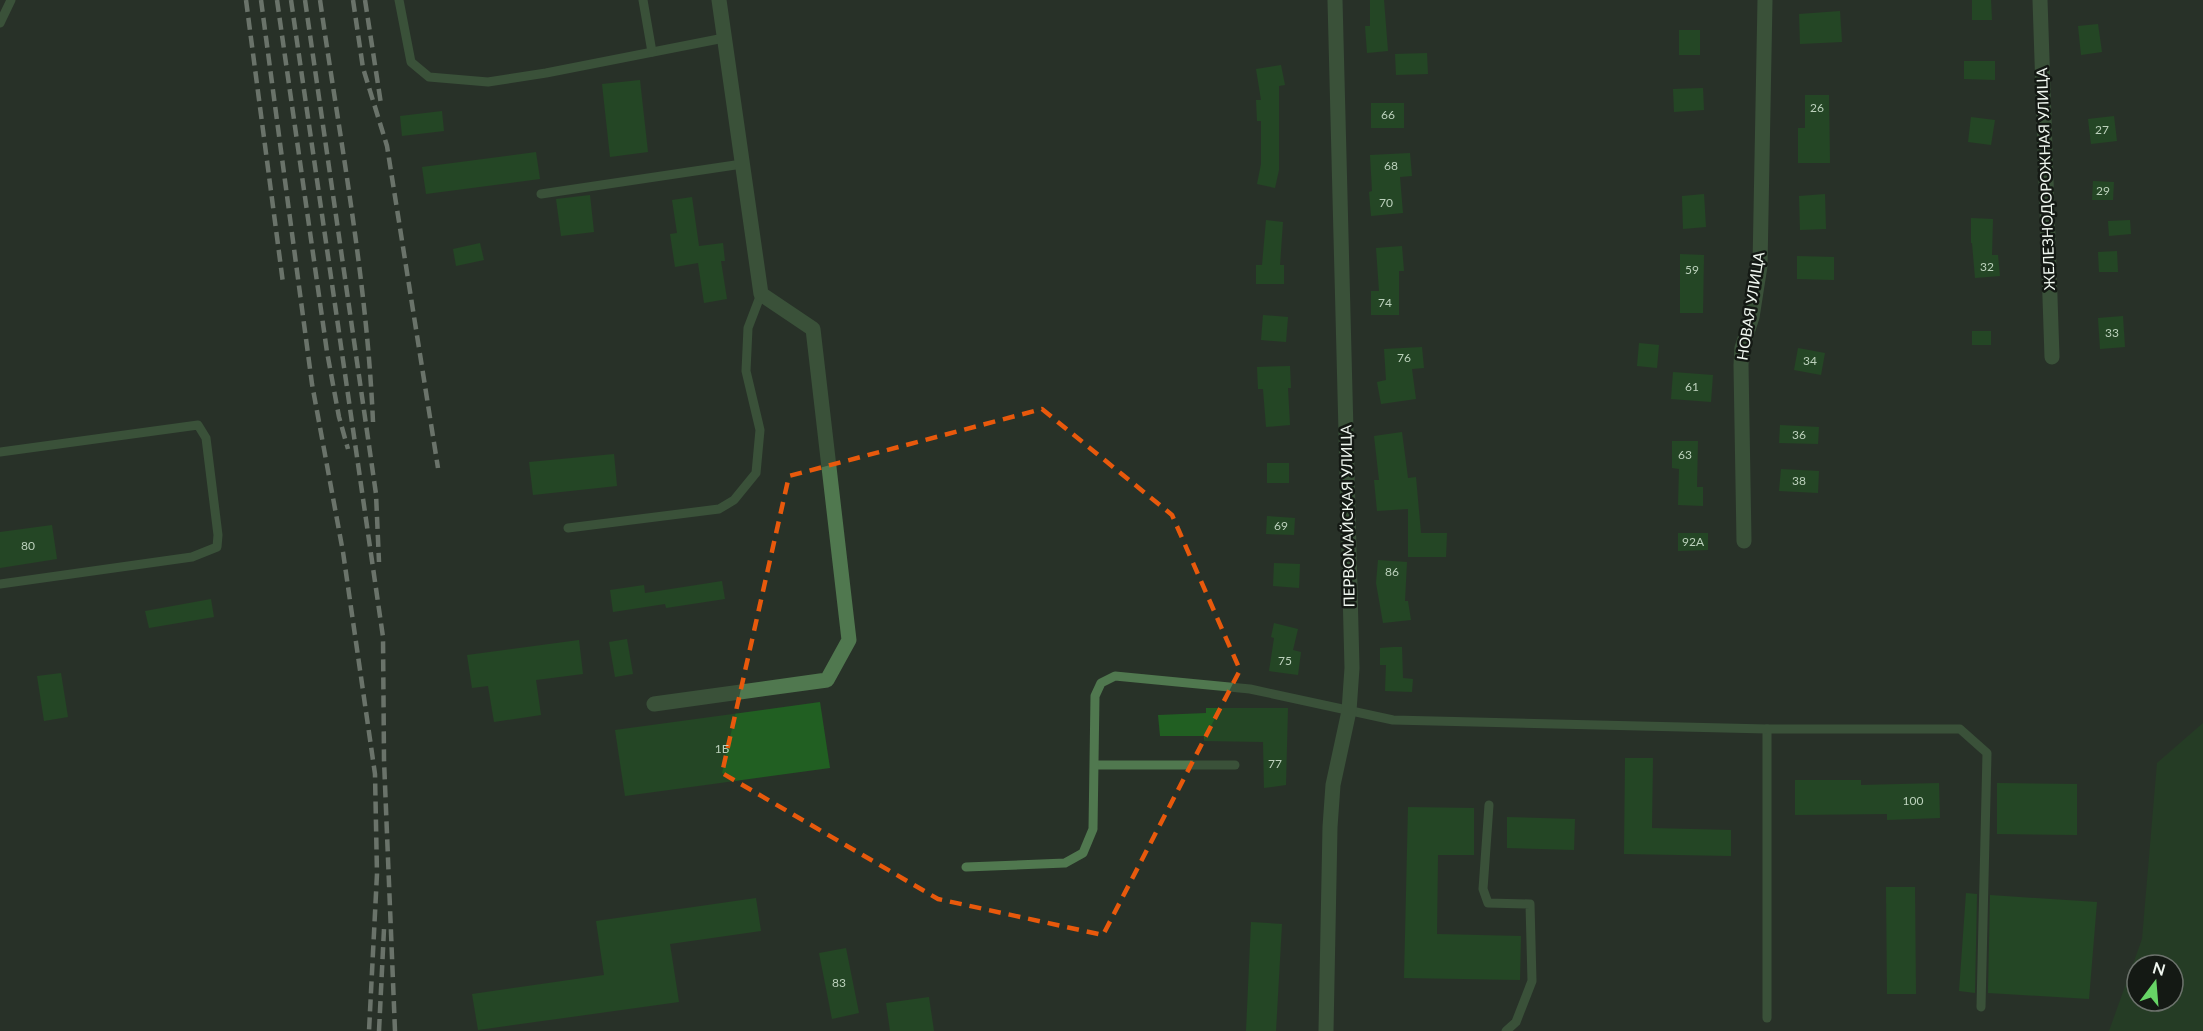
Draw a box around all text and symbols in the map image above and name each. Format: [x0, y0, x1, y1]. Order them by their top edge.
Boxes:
street label: ЖЕЛЕЗНОДОРОЖНАЯ УЛИЦА [2032, 66, 2058, 291]
house number: 26 [1810, 100, 1824, 115]
house number: 66 [1381, 107, 1395, 122]
house number: 27 [2095, 122, 2109, 137]
house number: 68 [1384, 158, 1398, 173]
house number: 29 [2096, 183, 2110, 198]
house number: 70 [1379, 195, 1393, 210]
street label: НОВАЯ УЛИЦА [1733, 249, 1768, 361]
house number: 32 [1980, 259, 1994, 274]
house number: 59 [1685, 262, 1699, 277]
house number: 74 [1378, 295, 1392, 310]
house number: 33 [2105, 325, 2119, 340]
house number: 76 [1397, 350, 1411, 365]
house number: 34 [1803, 353, 1817, 368]
house number: 61 [1685, 379, 1699, 394]
street label: ПЕРВОМАЙСКАЯ УЛИЦА [1336, 424, 1358, 607]
house number: 36 [1792, 427, 1806, 442]
house number: 63 [1678, 447, 1692, 462]
house number: 38 [1792, 473, 1806, 488]
house number: 69 [1274, 518, 1288, 533]
house number: 92А [1682, 534, 1705, 549]
house number: 80 [21, 538, 35, 553]
house number: 86 [1385, 564, 1399, 579]
house number: 75 [1278, 653, 1292, 668]
house number: 1Б [715, 741, 729, 756]
house number: 77 [1268, 756, 1282, 771]
house number: 100 [1903, 793, 1923, 808]
north arrow [2125, 953, 2185, 1013]
text: N [2151, 957, 2168, 979]
house number: 83 [832, 975, 846, 990]

